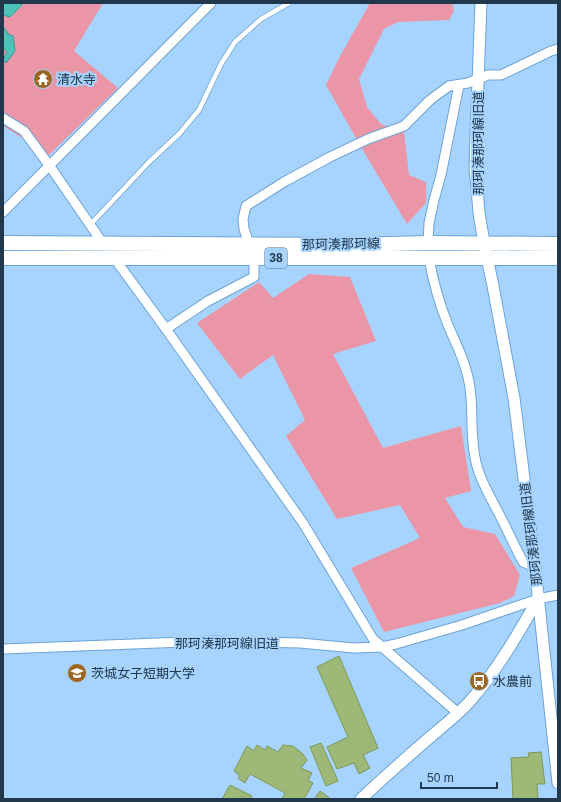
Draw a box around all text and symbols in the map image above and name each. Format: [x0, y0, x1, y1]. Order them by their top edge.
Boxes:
temple icon: 清水寺 [32, 68, 54, 90]
place label: 清水寺 [57, 72, 96, 87]
street label: 那珂湊那珂線旧道 [471, 91, 486, 195]
street label: 那珂湊那珂線 [302, 236, 380, 252]
road number: 38 [265, 248, 287, 268]
street label: 那珂湊那珂線旧道 [517, 481, 545, 587]
street label: 那珂湊那珂線旧道 [175, 636, 279, 651]
school or university icon: 茨城女子短期大学 [66, 662, 88, 684]
place label: 茨城女子短期大学 [91, 666, 195, 681]
bus stop icon: 水農前 [468, 670, 490, 692]
place label: 水農前 [493, 674, 532, 689]
scale bar [421, 764, 497, 790]
text: 50 m [427, 771, 454, 785]

